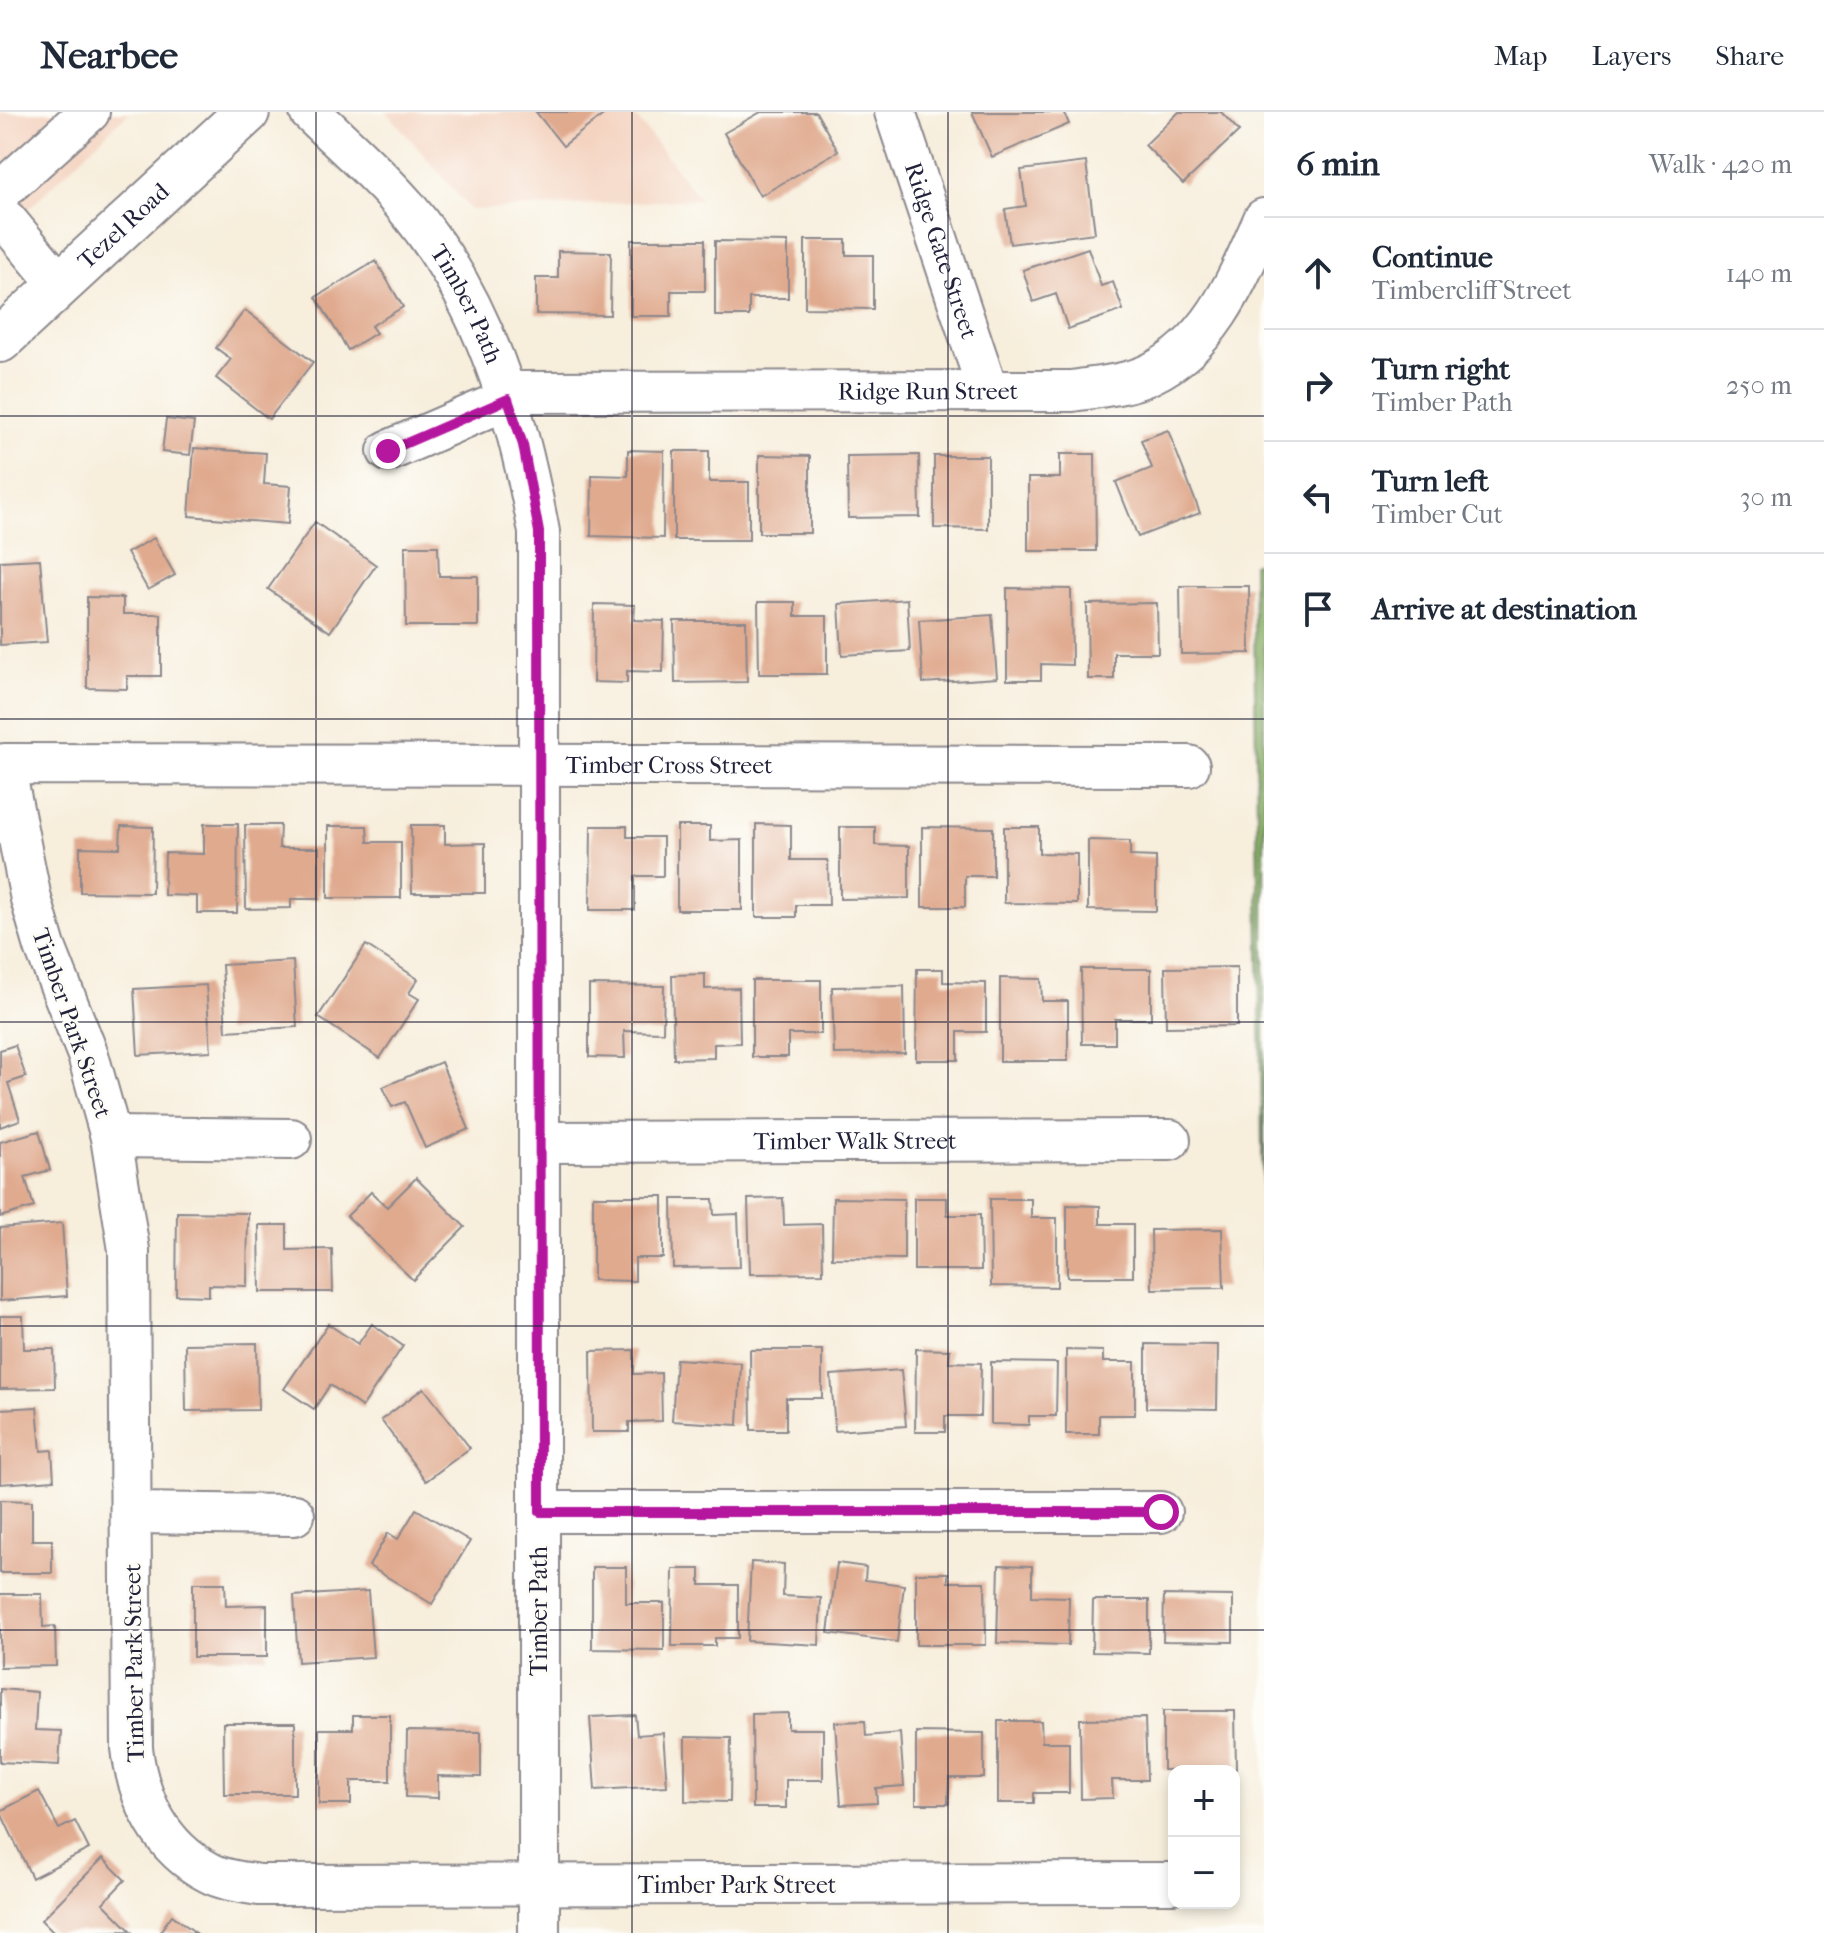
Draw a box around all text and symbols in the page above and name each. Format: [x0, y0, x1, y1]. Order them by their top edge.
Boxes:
text: Nearbee [40, 33, 178, 78]
text: Map [1494, 39, 1547, 72]
text: Layers [1591, 39, 1671, 72]
text: Share [1715, 39, 1784, 72]
text: 6 min [1296, 144, 1380, 184]
text: Walk · 420 m [1649, 149, 1792, 180]
street label: Ridge Gate Street [899, 159, 984, 343]
street label: Tezel Road [72, 177, 175, 275]
street label: Timber Path [424, 239, 508, 368]
text: Continue [1372, 240, 1493, 275]
icon: ahead [1296, 251, 1340, 295]
text: 140 m [1726, 258, 1792, 289]
text: Timbercliff Street [1372, 275, 1571, 306]
text: Turn right [1372, 352, 1510, 387]
icon: right [1296, 363, 1340, 407]
text: 250 m [1726, 370, 1792, 401]
street label: Ridge Run Street [838, 377, 1019, 405]
text: Timber Path [1372, 387, 1513, 418]
route end [370, 433, 406, 469]
text: Turn left [1372, 464, 1489, 499]
icon: left [1296, 475, 1340, 519]
text: 30 m [1740, 482, 1792, 513]
text: Timber Cut [1372, 499, 1503, 530]
icon: arrive [1296, 587, 1340, 631]
text: Arrive at destination [1372, 592, 1637, 627]
street label: Timber Cross Street [566, 751, 773, 779]
street label: Timber Park Street [26, 925, 118, 1122]
street label: Timber Walk Street [753, 1127, 957, 1155]
route start [1143, 1494, 1179, 1530]
street label: Timber Path [525, 1546, 553, 1676]
street label: Timber Park Street [118, 1563, 150, 1763]
map controls [1168, 1765, 1240, 1909]
button: + [1168, 1765, 1240, 1837]
button: − [1168, 1837, 1240, 1909]
street label: Timber Park Street [638, 1871, 837, 1899]

